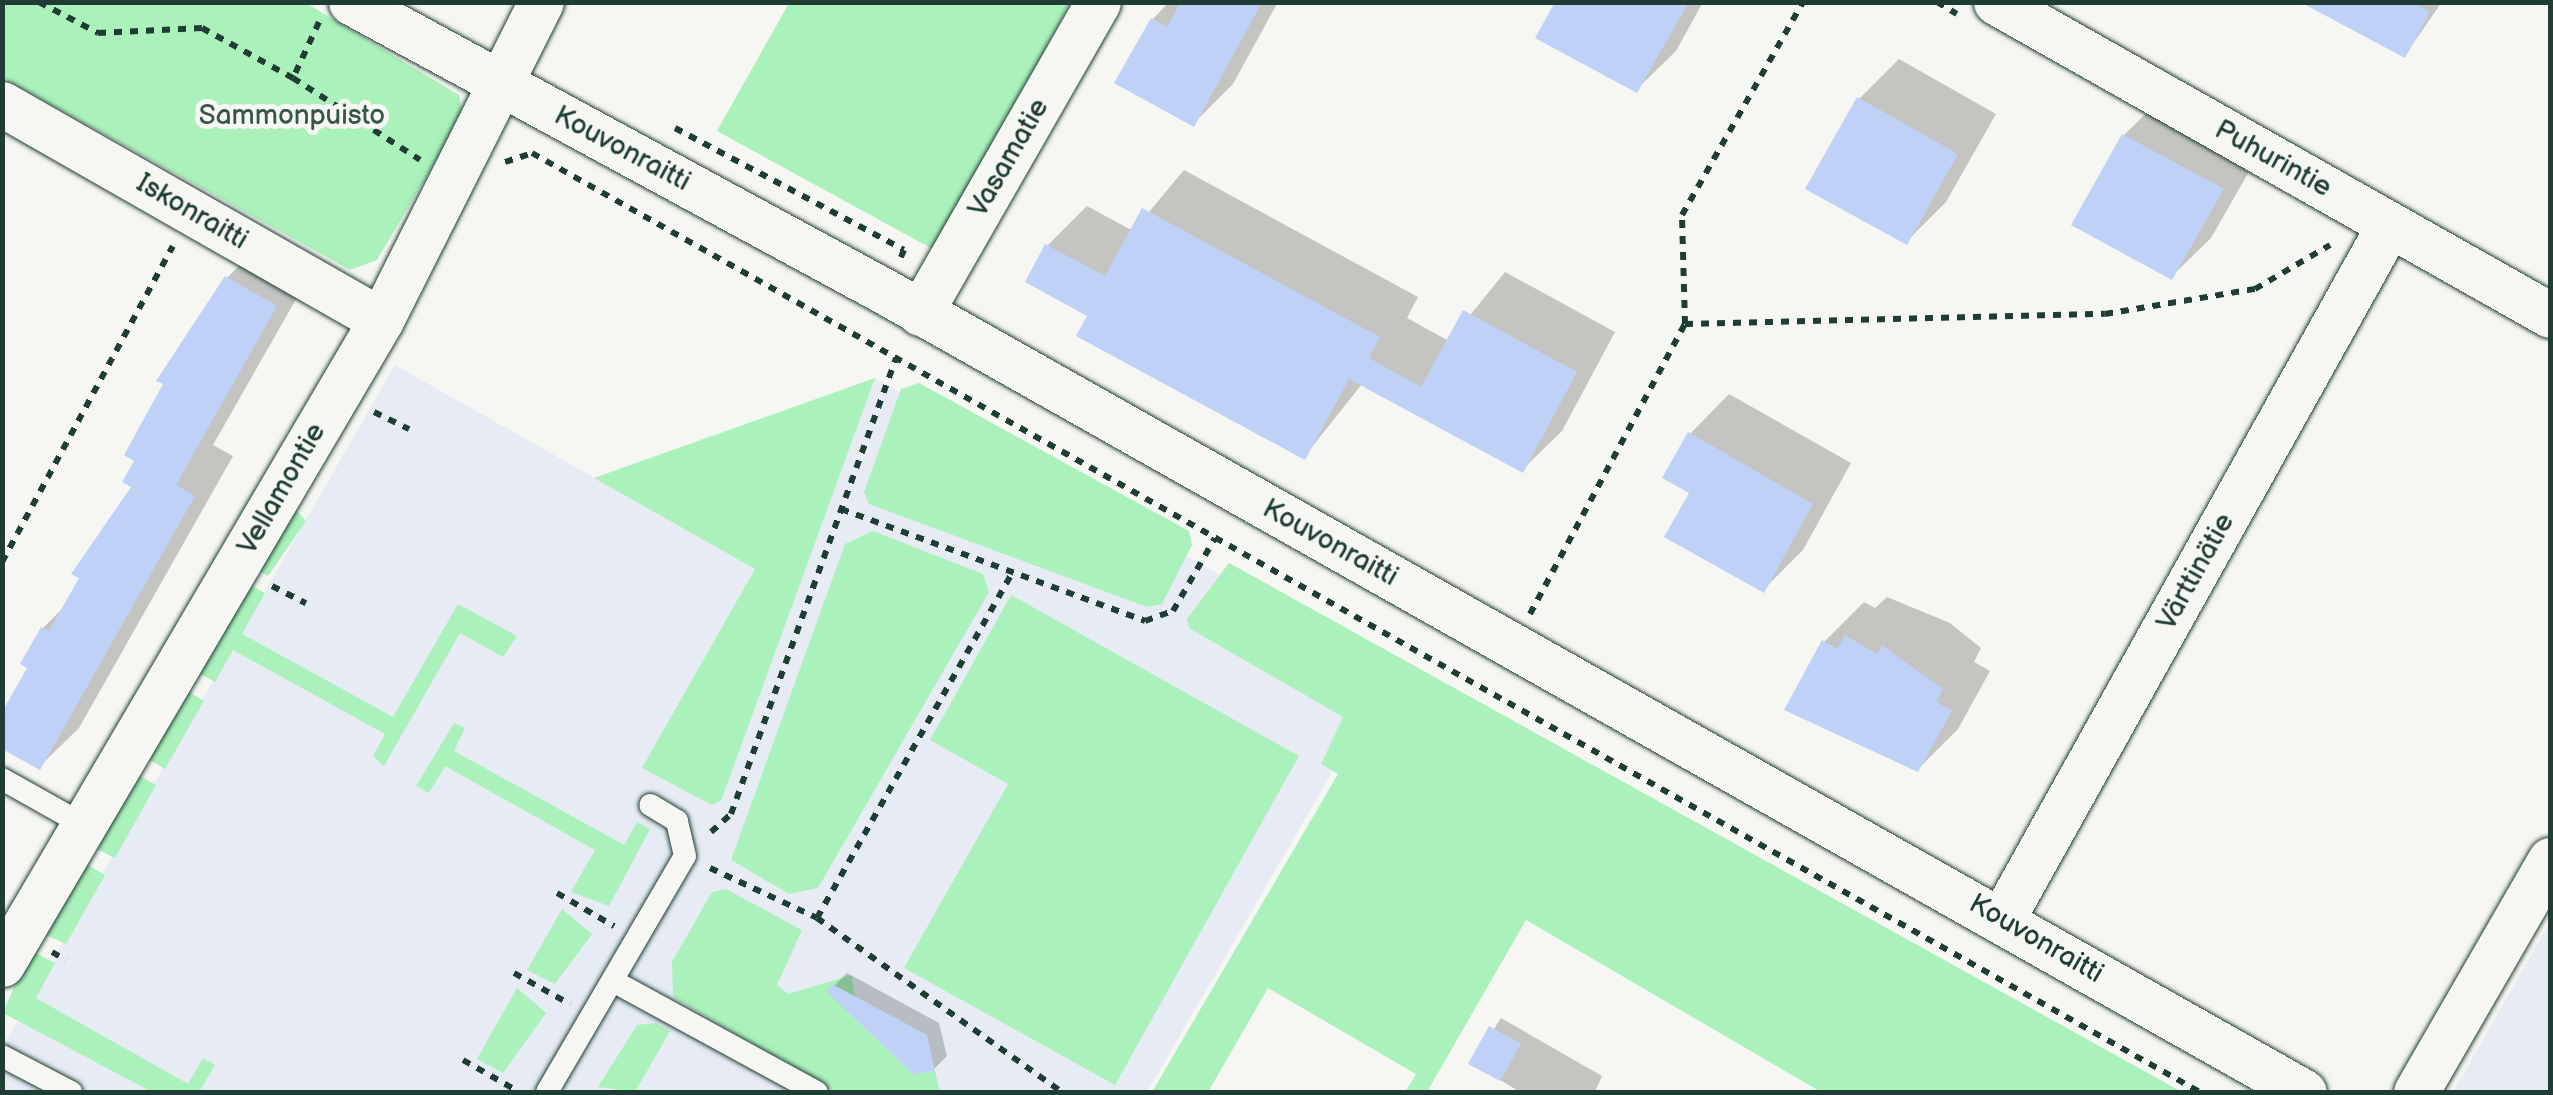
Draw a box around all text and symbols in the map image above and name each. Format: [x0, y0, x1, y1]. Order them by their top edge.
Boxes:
street label: Vasamatie [962, 93, 1056, 223]
park label: Sammonpuisto [199, 99, 385, 133]
street label: Kouvonraitti [548, 99, 696, 199]
street label: Puhurintie [2209, 113, 2337, 205]
street label: Iskonraitti [130, 167, 254, 257]
street label: Vellamontie [231, 417, 333, 561]
street label: Kouvonraitti [1256, 492, 1404, 594]
street label: Värttinätie [2150, 508, 2242, 636]
street label: Kouvonraitti [1963, 887, 2109, 991]

